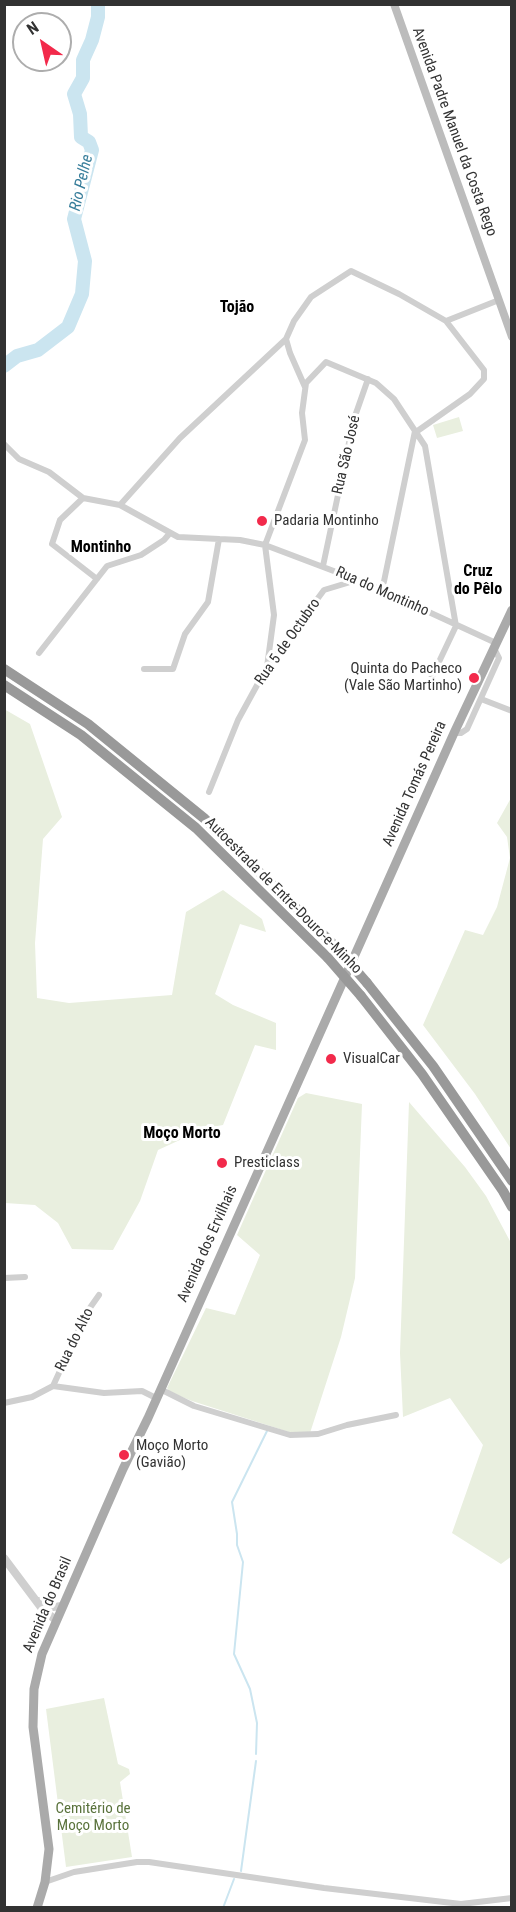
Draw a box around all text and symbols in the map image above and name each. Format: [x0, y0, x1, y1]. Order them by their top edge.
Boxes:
north arrow [12, 12, 72, 72]
text: N [23, 18, 42, 39]
street label: Avenida Padre Manuel da Costa Rego [408, 25, 500, 239]
water label: Rio Pelhe [66, 153, 98, 213]
district label: Tojão [220, 298, 254, 318]
street label: Rua São José [329, 414, 365, 496]
place label: Padaria Montinho [274, 512, 379, 530]
marker: Padaria Montinho [255, 514, 269, 528]
district label: Montinho [71, 538, 131, 558]
district label: Cruz do Pêlo [454, 562, 502, 600]
street label: Rua do Montinho [333, 563, 431, 621]
street label: Rua 5 de Octubro [251, 595, 325, 689]
place label: Quinta do Pacheco (Vale São Martinho) [344, 660, 462, 695]
marker: Quinta do Pacheco (Vale São Martinho) [467, 671, 481, 685]
street label: Avenida Tomás Pereira [379, 718, 451, 850]
street label: Autoestrada de Entre-Douro-e-Minho [201, 814, 365, 978]
place label: VisualCar [343, 1050, 400, 1068]
marker: VisualCar [324, 1052, 338, 1066]
district label: Moço Morto [143, 1124, 221, 1144]
place label: Presticlass [234, 1154, 300, 1172]
marker: Presticlass [215, 1156, 229, 1170]
street label: Avenida dos Ervilhais [174, 1183, 242, 1305]
street label: Rua do Alto [52, 1305, 98, 1375]
place label: Moço Morto (Gavião) [136, 1437, 208, 1472]
marker: Moço Morto (Gavião) [117, 1448, 131, 1462]
street label: Avenida do Brasil [20, 1554, 76, 1656]
park label: Cemitério de Moço Morto [55, 1800, 131, 1835]

